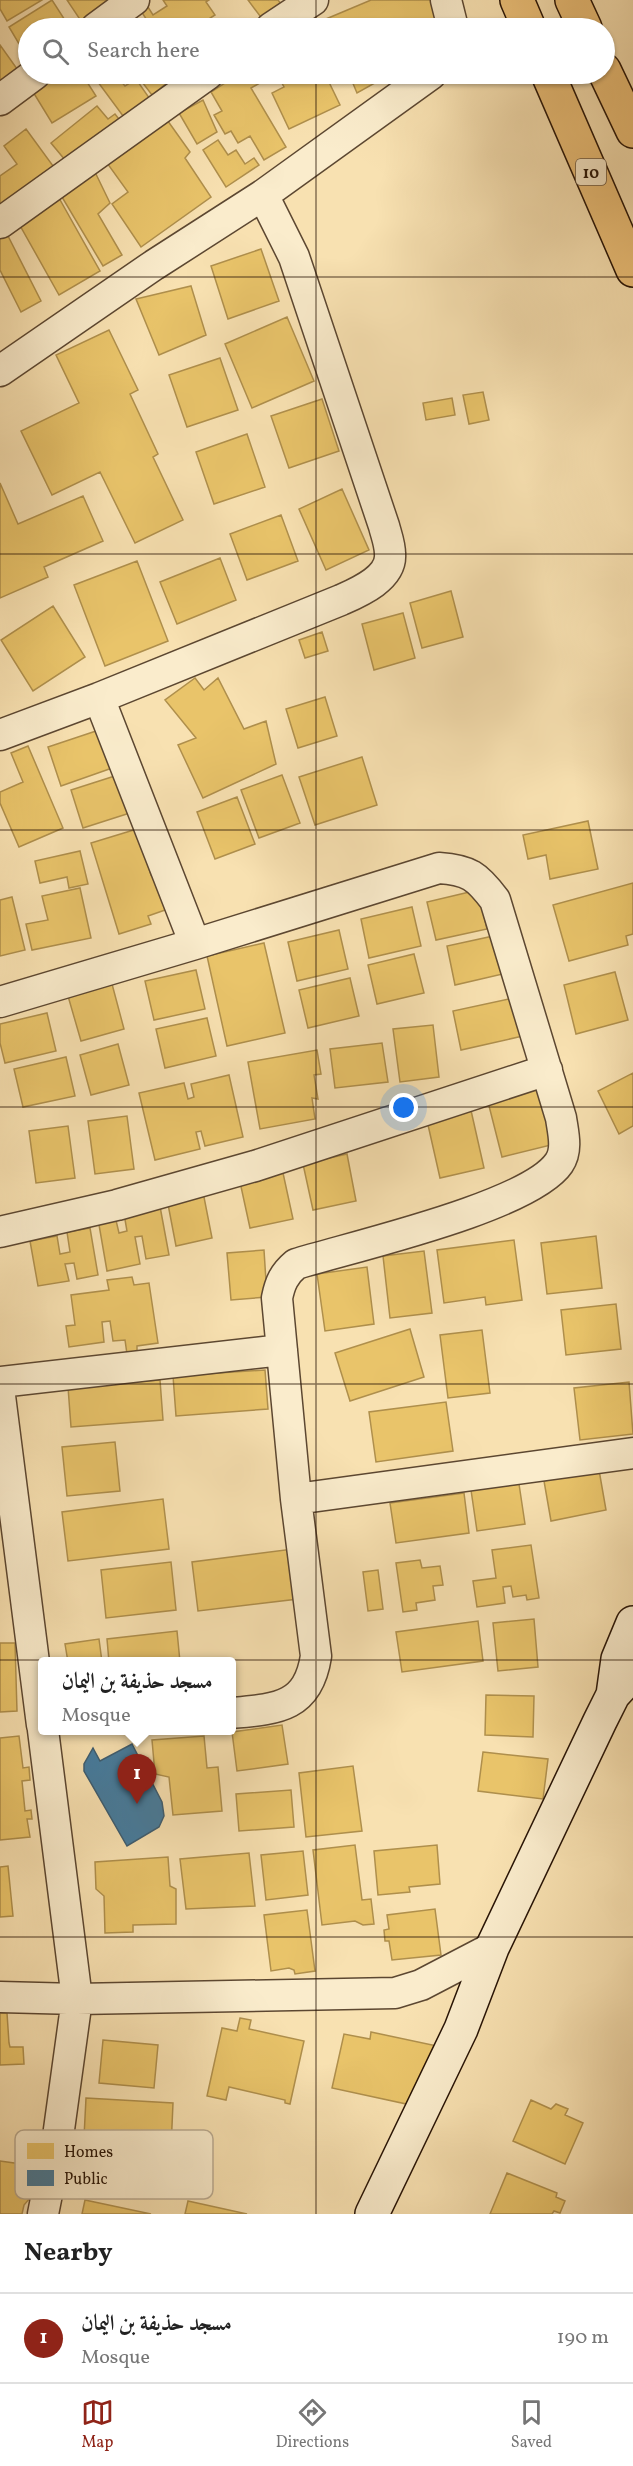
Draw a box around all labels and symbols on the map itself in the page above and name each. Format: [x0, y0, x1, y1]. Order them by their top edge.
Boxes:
road number: 10 [576, 159, 606, 185]
your location [389, 1093, 418, 1122]
pin: 1 [118, 1754, 156, 1804]
legend [15, 2130, 213, 2199]
text: Homes [64, 2142, 113, 2164]
text: Public [64, 2169, 108, 2191]

